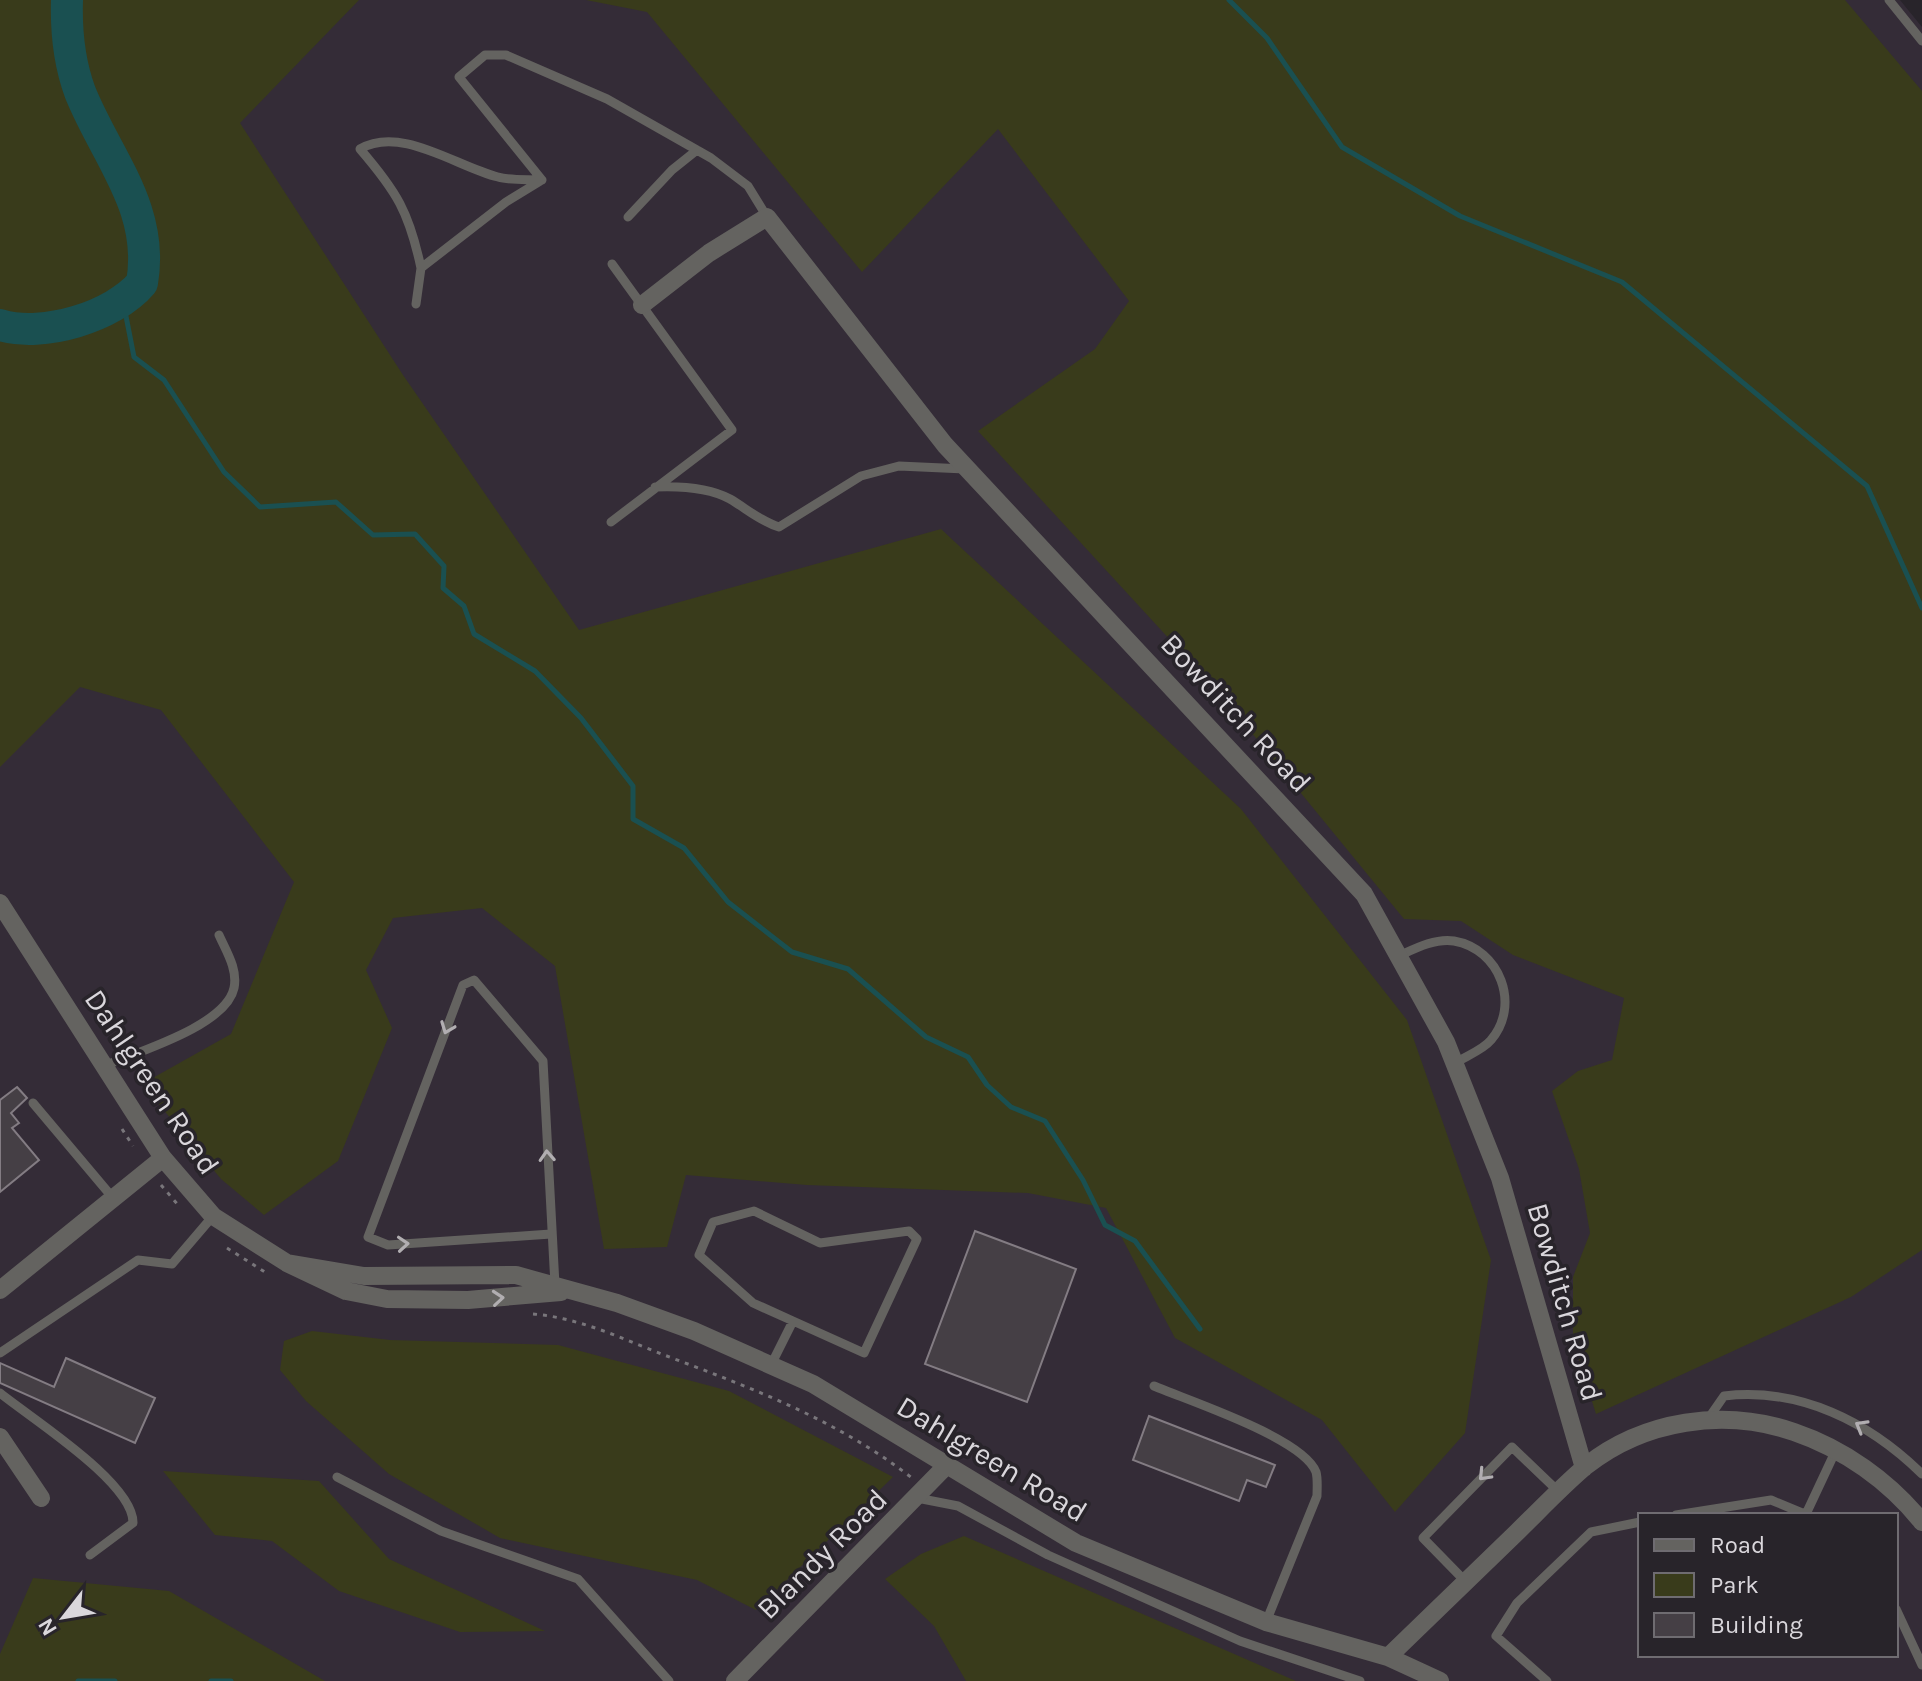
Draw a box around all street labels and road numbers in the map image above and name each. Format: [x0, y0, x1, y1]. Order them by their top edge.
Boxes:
street label: Bowditch Road [1153, 626, 1319, 800]
street label: Dahlgreen Road [77, 983, 227, 1181]
street label: Bowditch Road [1520, 1199, 1610, 1405]
street label: Dahlgreen Road [890, 1388, 1094, 1530]
street label: Blandy Road [749, 1481, 895, 1627]

